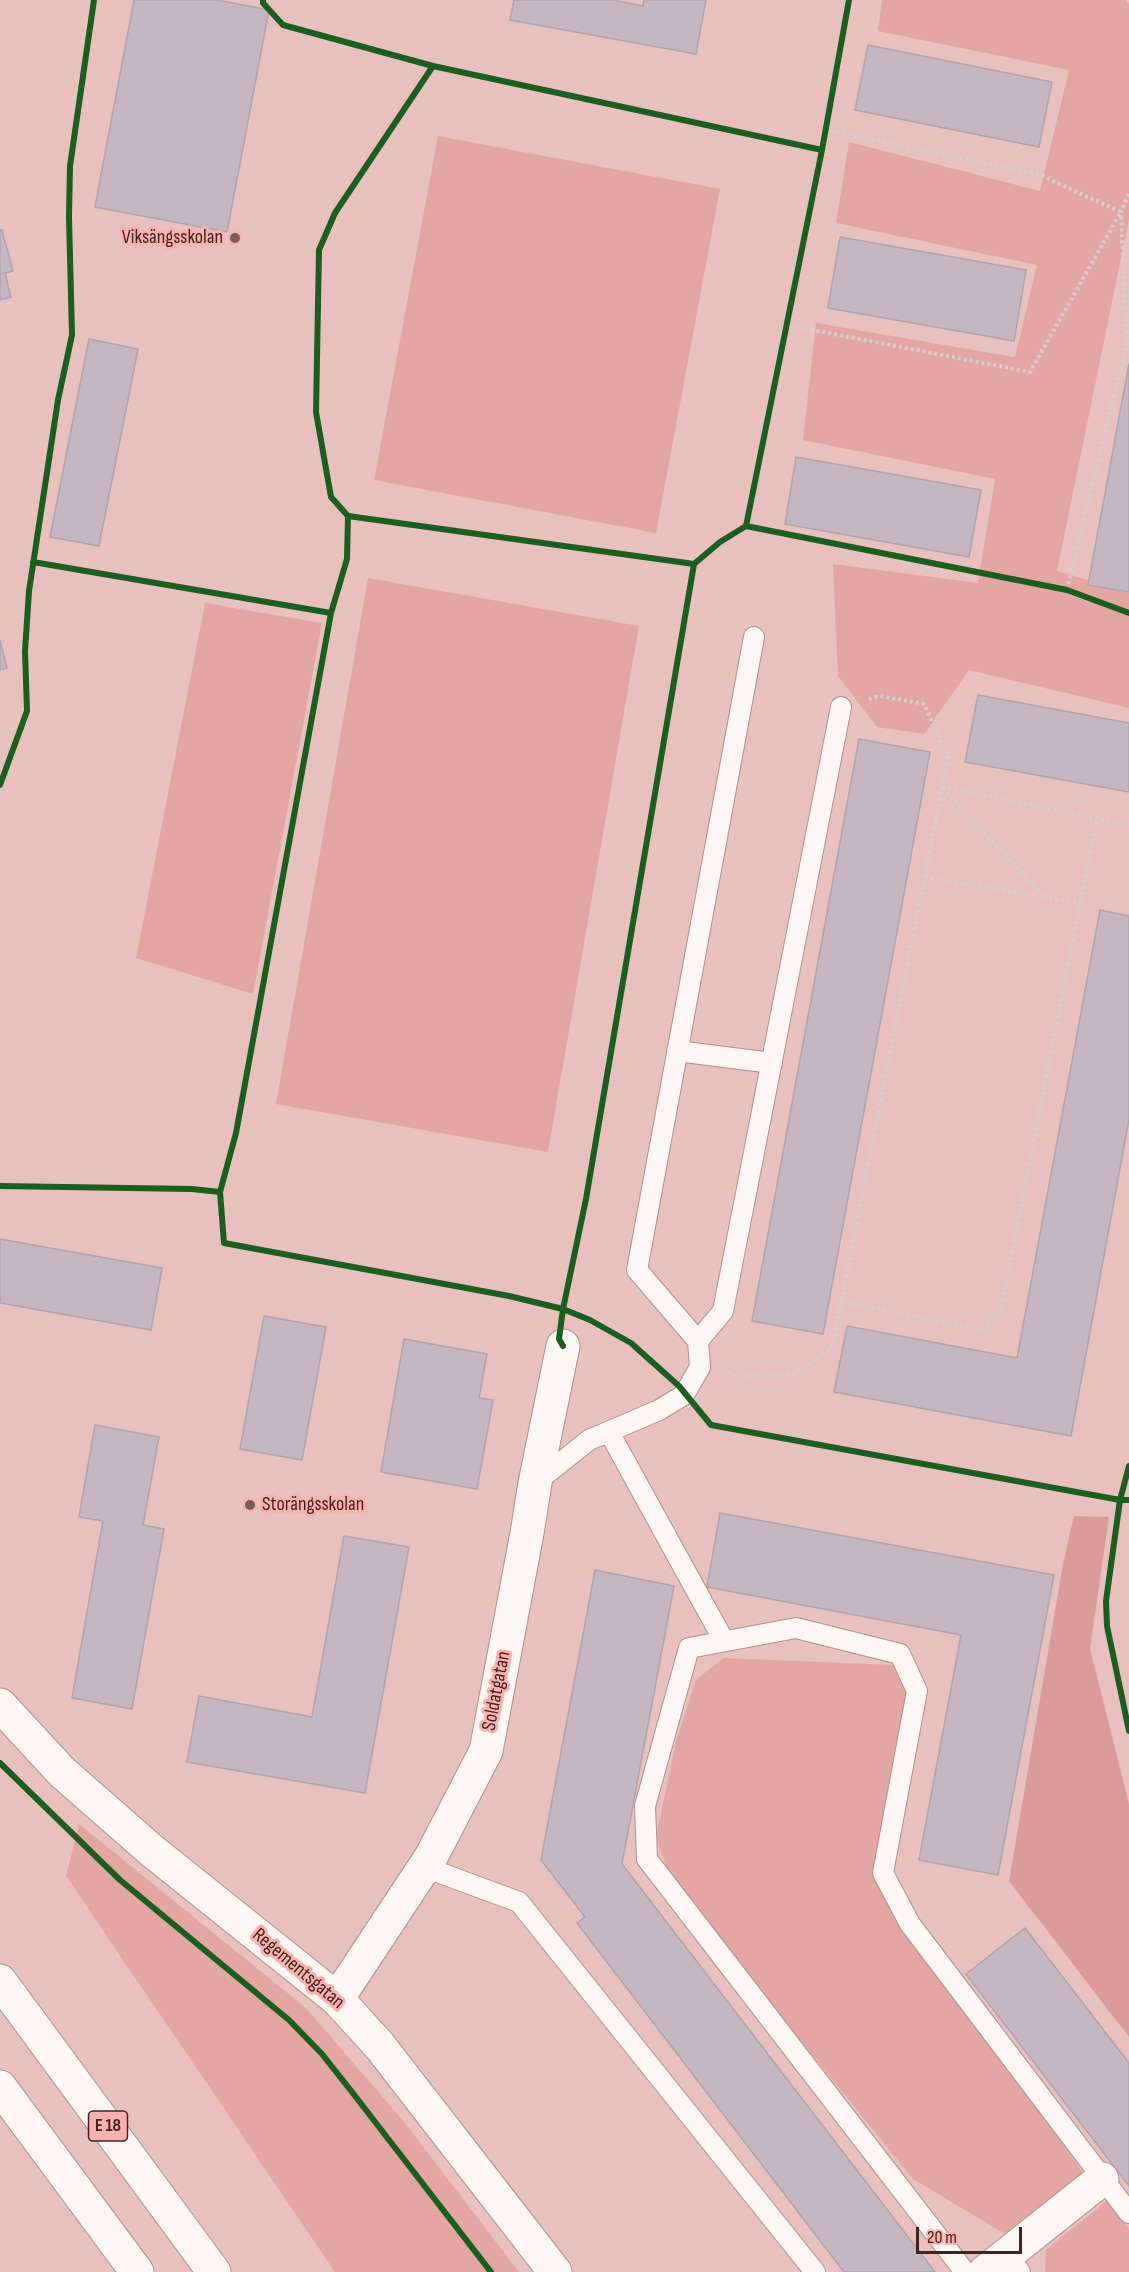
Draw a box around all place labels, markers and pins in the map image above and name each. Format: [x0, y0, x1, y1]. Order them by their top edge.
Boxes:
place label: Viksängsskolan [122, 226, 223, 250]
marker: Viksängsskolan [228, 231, 242, 245]
place label: Storängsskolan [262, 1493, 364, 1517]
marker: Storängsskolan [243, 1498, 257, 1512]

